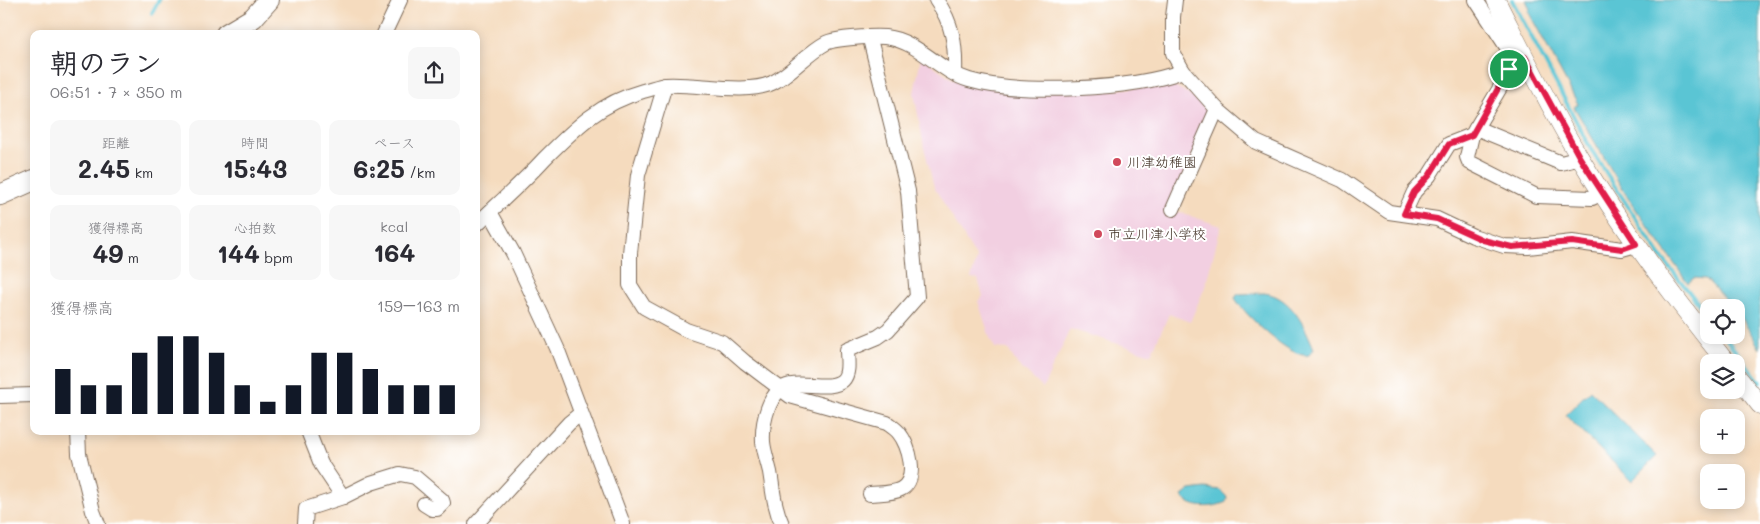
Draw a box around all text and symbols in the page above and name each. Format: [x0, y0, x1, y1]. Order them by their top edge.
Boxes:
text: 朝のラン [50, 44, 162, 80]
button: share [408, 47, 460, 99]
pin [1488, 48, 1530, 90]
icon: arrive [1495, 55, 1523, 83]
text: 06:51 · 7 × 350 m [50, 81, 182, 102]
text: 距離 [102, 133, 130, 152]
text: 時間 [241, 133, 269, 152]
text: ペース [374, 133, 415, 152]
text: 2.45 [78, 152, 130, 184]
text: 15:43 [223, 152, 287, 184]
text: 6:25 [353, 152, 405, 184]
place label: 川津幼稚園 [1127, 152, 1197, 171]
marker: 川津幼稚園 [1111, 156, 1123, 168]
text: km [130, 163, 153, 182]
text: /km [405, 163, 435, 182]
text: kcal [380, 217, 408, 236]
text: 獲得標高 [88, 218, 144, 237]
text: 心拍数 [234, 218, 276, 237]
place label: 市立川津小学校 [1108, 224, 1206, 243]
marker: 市立川津小学校 [1092, 228, 1104, 240]
text: 164 [373, 236, 415, 268]
text: 49 [92, 237, 123, 269]
text: 144 [217, 237, 260, 269]
text: m [123, 248, 139, 267]
text: bpm [260, 248, 293, 267]
text: 159–163 m [377, 295, 460, 316]
text: 獲得標高 [50, 297, 114, 318]
map controls [1700, 299, 1745, 509]
button: locate [1700, 299, 1745, 344]
button: layers [1700, 354, 1745, 399]
button: + [1700, 409, 1745, 454]
button: − [1700, 464, 1745, 509]

